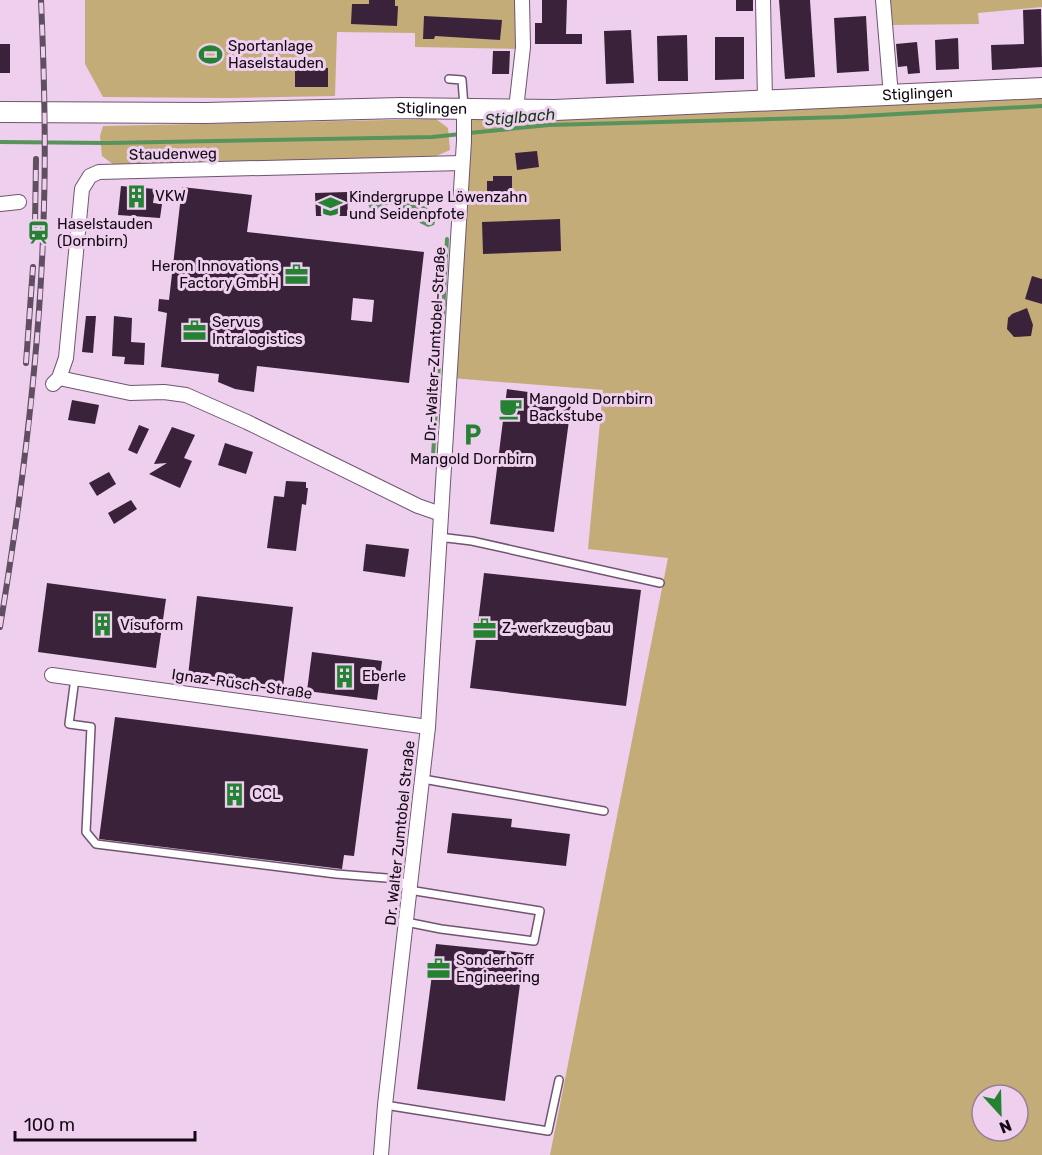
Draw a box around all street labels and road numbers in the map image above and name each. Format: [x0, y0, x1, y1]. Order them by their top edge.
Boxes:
street label: Stiglingen [882, 83, 953, 104]
street label: Stiglingen [396, 99, 467, 118]
street label: Staudenweg [129, 144, 217, 164]
street label: Dr.-Walter-Zumtobel-Straße [421, 246, 449, 442]
street label: Ignaz-Rüsch-Straße [170, 665, 314, 703]
street label: Dr. Walter Zumtobel Straße [381, 740, 419, 926]

